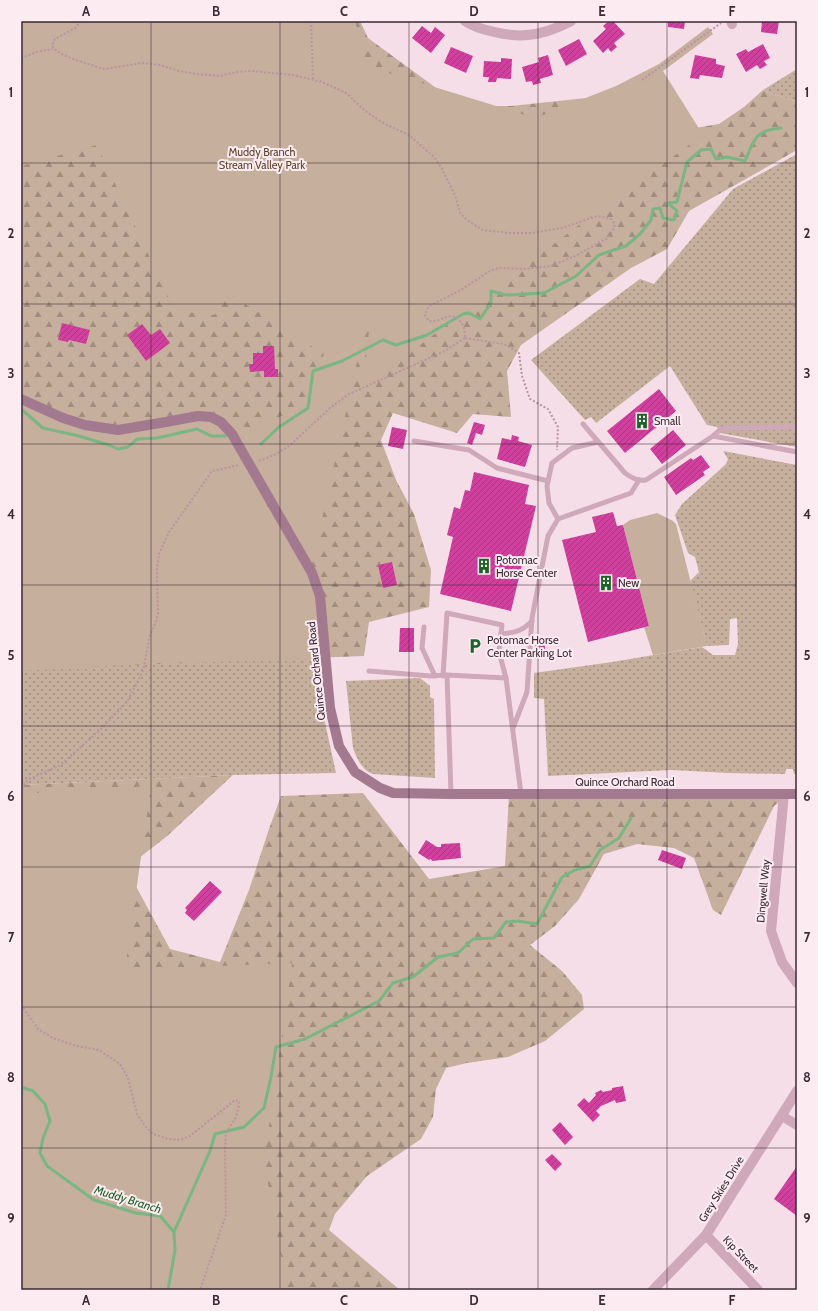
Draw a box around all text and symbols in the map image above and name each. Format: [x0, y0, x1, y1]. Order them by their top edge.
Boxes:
text: A [82, 3, 91, 19]
text: B [212, 3, 220, 19]
text: C [340, 3, 348, 19]
text: D [469, 3, 479, 19]
text: E [598, 3, 606, 19]
text: F [729, 3, 736, 19]
text: 1 [9, 84, 13, 100]
text: 1 [805, 84, 809, 100]
park label: Muddy Branch Stream Valley Park [219, 145, 305, 172]
text: 2 [8, 225, 15, 241]
text: 2 [804, 225, 811, 241]
text: 3 [7, 365, 15, 381]
text: 3 [803, 365, 811, 381]
building icon: Small [633, 412, 651, 430]
place label: Small [654, 414, 681, 428]
text: 4 [7, 506, 15, 522]
text: 4 [803, 506, 811, 522]
place label: Potomac Horse Center [496, 553, 557, 580]
building icon: Potomac Horse Center [475, 557, 493, 575]
building icon: New [597, 574, 615, 592]
place label: New [618, 576, 639, 590]
street label: Quince Orchard Road [304, 621, 328, 721]
place label: Potomac Horse Center Parking Lot [487, 633, 572, 660]
parking icon: Potomac Horse Center Parking Lot [466, 637, 484, 655]
text: 5 [8, 647, 15, 663]
text: 5 [804, 647, 811, 663]
street label: Quince Orchard Road [575, 775, 675, 789]
text: 6 [7, 788, 15, 804]
text: 6 [803, 788, 811, 804]
street label: Dingwell Way [753, 858, 773, 923]
text: 7 [8, 929, 15, 945]
text: 7 [804, 929, 811, 945]
text: 8 [7, 1069, 15, 1085]
text: 8 [803, 1069, 811, 1085]
street label: Grey Skies Drive [695, 1153, 747, 1225]
water label: Muddy Branch [92, 1181, 163, 1216]
text: 9 [7, 1210, 15, 1226]
text: 9 [803, 1210, 811, 1226]
street label: Kip Street [720, 1233, 762, 1276]
text: A [82, 1292, 91, 1308]
text: B [212, 1292, 220, 1308]
text: C [340, 1292, 348, 1308]
text: D [469, 1292, 479, 1308]
text: E [598, 1292, 606, 1308]
text: F [729, 1292, 736, 1308]

